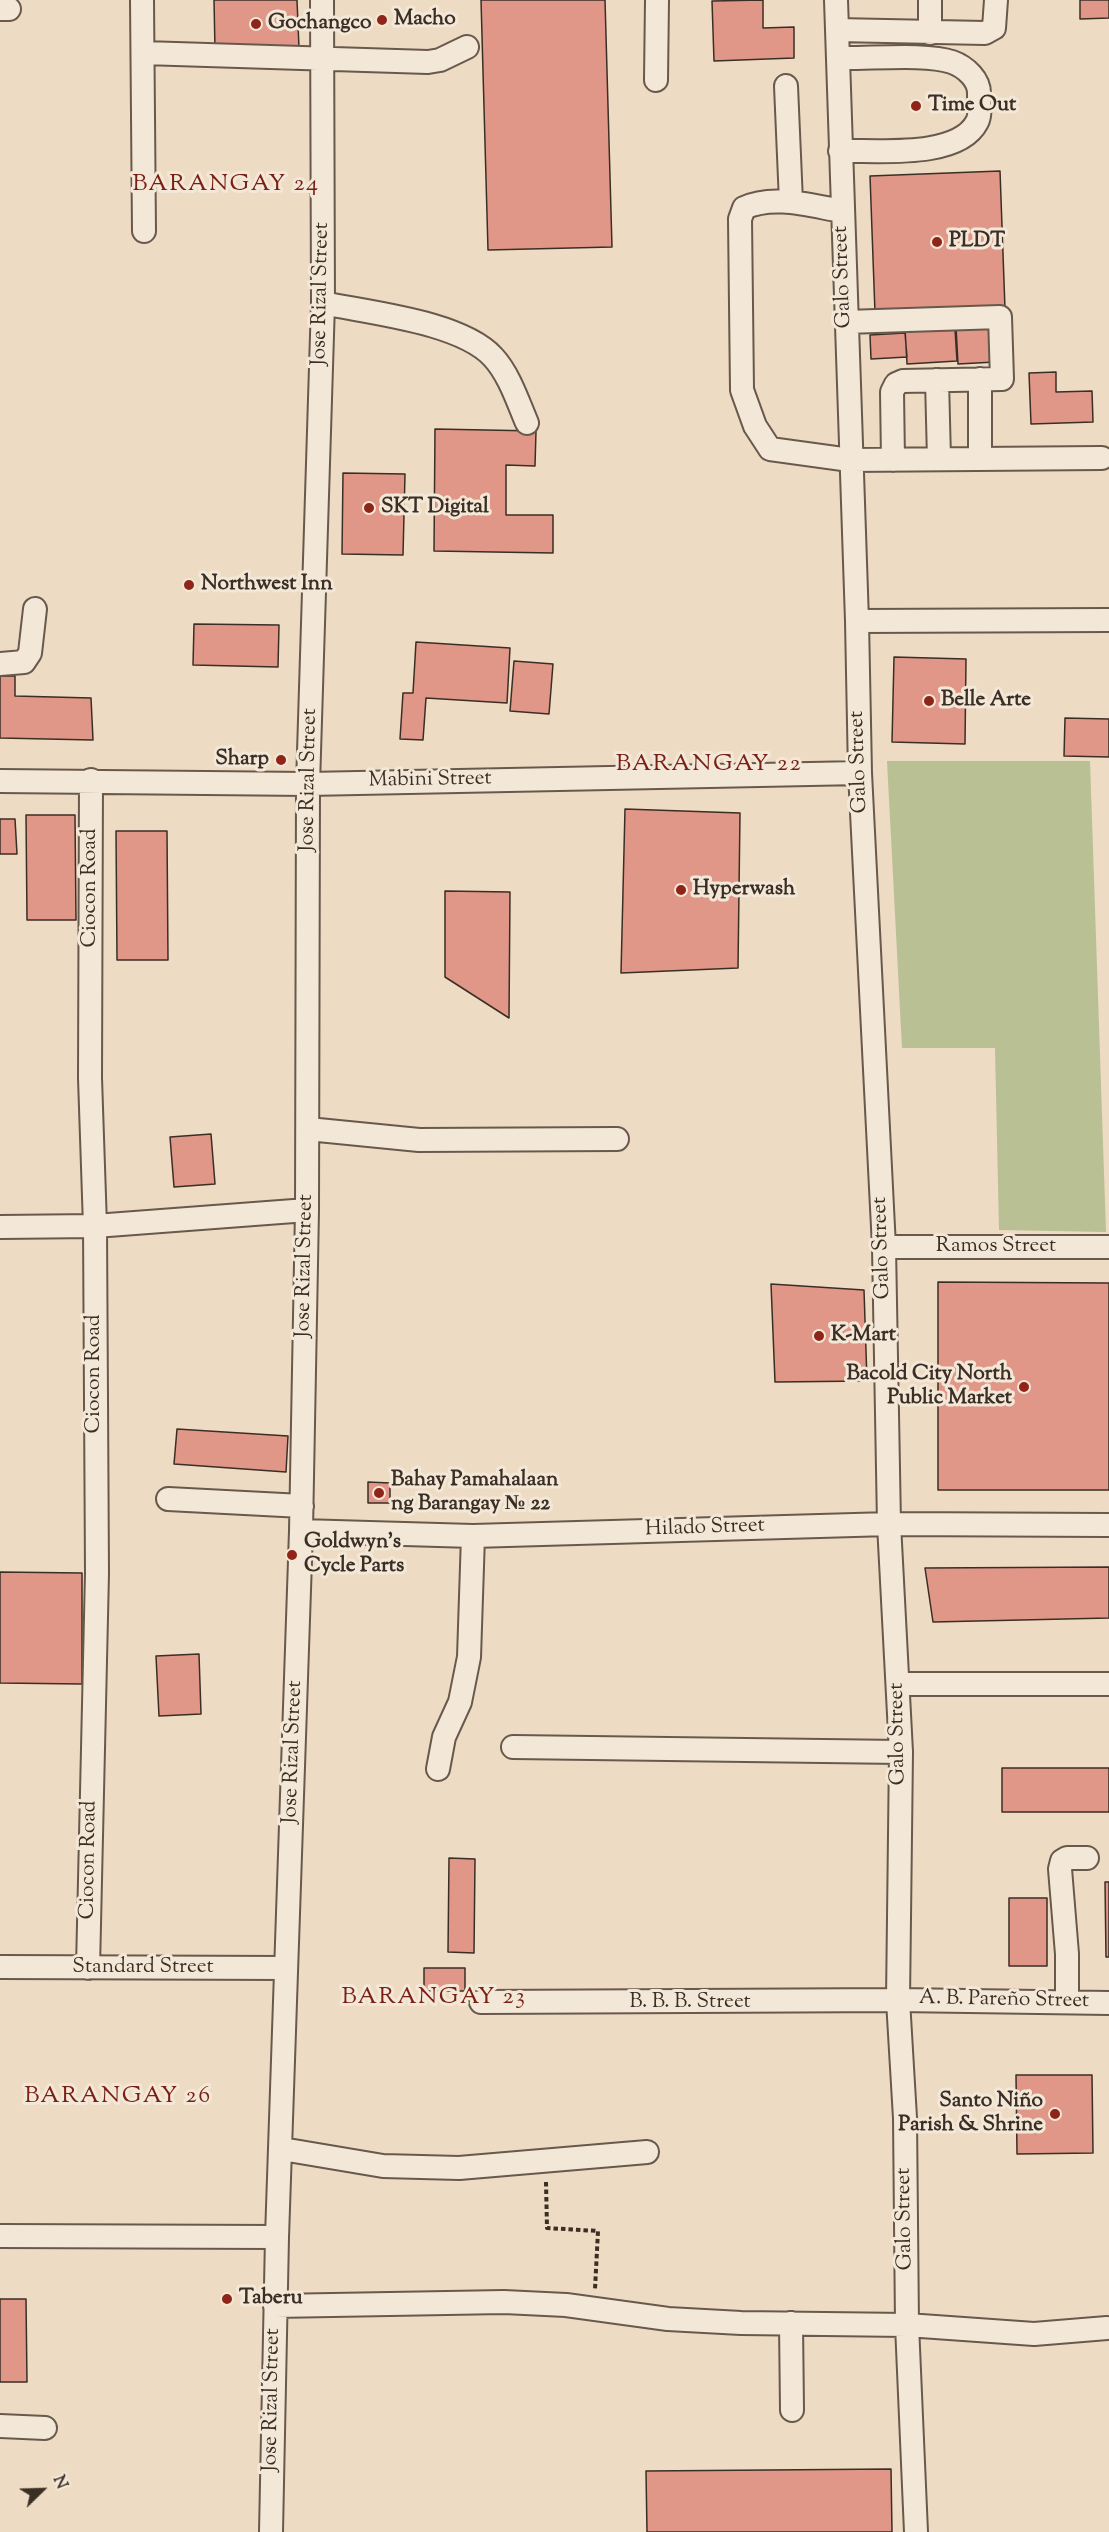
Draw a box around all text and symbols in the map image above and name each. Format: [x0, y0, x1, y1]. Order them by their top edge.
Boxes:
place label: Macho [394, 7, 456, 33]
place label: Gochangco [268, 11, 371, 37]
marker: Macho [375, 13, 389, 27]
marker: Gochangco [249, 17, 263, 31]
place label: Time Out [928, 93, 1016, 119]
marker: Time Out [909, 99, 923, 113]
district label: BARANGAY 24 [132, 172, 320, 200]
street label: Jose Rizal Street [308, 222, 336, 366]
street label: Galo Street [830, 225, 858, 329]
place label: PLDT [949, 229, 1005, 255]
marker: PLDT [930, 235, 944, 249]
place label: SKT Digital [381, 495, 489, 521]
marker: SKT Digital [362, 501, 376, 515]
place label: Northwest Inn [201, 572, 333, 598]
marker: Northwest Inn [182, 578, 196, 592]
place label: Belle Arte [941, 688, 1031, 714]
marker: Belle Arte [922, 694, 936, 708]
street label: Jose Rizal Street [296, 708, 324, 852]
street label: Galo Street [846, 710, 874, 814]
place label: Sharp [215, 747, 269, 773]
district label: BARANGAY 22 [616, 752, 802, 780]
marker: Sharp [274, 753, 288, 767]
street label: Mabini Street [368, 767, 492, 795]
street label: Ciocon Road [78, 828, 104, 948]
place label: Hyperwash [693, 877, 795, 903]
marker: Hyperwash [674, 883, 688, 897]
street label: Jose Rizal Street [292, 1194, 320, 1338]
street label: Galo Street [869, 1196, 897, 1300]
street label: Ramos Street [936, 1234, 1056, 1260]
street label: Ciocon Road [82, 1314, 108, 1434]
place label: K-Mart [831, 1323, 896, 1349]
marker: K-Mart [812, 1329, 826, 1343]
place label: Bacold City North Public Market [847, 1362, 1012, 1412]
marker: Bacold City North Public Market [1017, 1380, 1031, 1394]
place label: Bahay Pamahalaan ng Barangay № 22 [391, 1468, 558, 1518]
marker: Bahay Pamahalaan ng Barangay № 22 [372, 1486, 386, 1500]
street label: Hilado Street [645, 1514, 765, 1544]
place label: Goldwyn's Cycle Parts [304, 1530, 404, 1580]
marker: Goldwyn's Cycle Parts [285, 1548, 299, 1562]
street label: Jose Rizal Street [279, 1680, 309, 1824]
street label: Galo Street [886, 1682, 912, 1786]
street label: Ciocon Road [76, 1800, 104, 1920]
street label: Standard Street [72, 1955, 214, 1981]
district label: BARANGAY 23 [341, 1985, 527, 2013]
street label: A. B. Pareño Street [919, 1987, 1089, 2015]
street label: B. B. B. Street [629, 1990, 751, 2016]
district label: BARANGAY 26 [24, 2084, 212, 2112]
place label: Santo Niño Parish & Shrine [898, 2089, 1043, 2139]
marker: Santo Niño Parish & Shrine [1048, 2107, 1062, 2121]
street label: Galo Street [893, 2167, 919, 2271]
place label: Taberu [239, 2286, 303, 2312]
marker: Taberu [220, 2292, 234, 2306]
street label: Jose Rizal Street [259, 2328, 287, 2472]
north arrow [12, 2460, 72, 2520]
text: N [46, 2472, 72, 2493]

